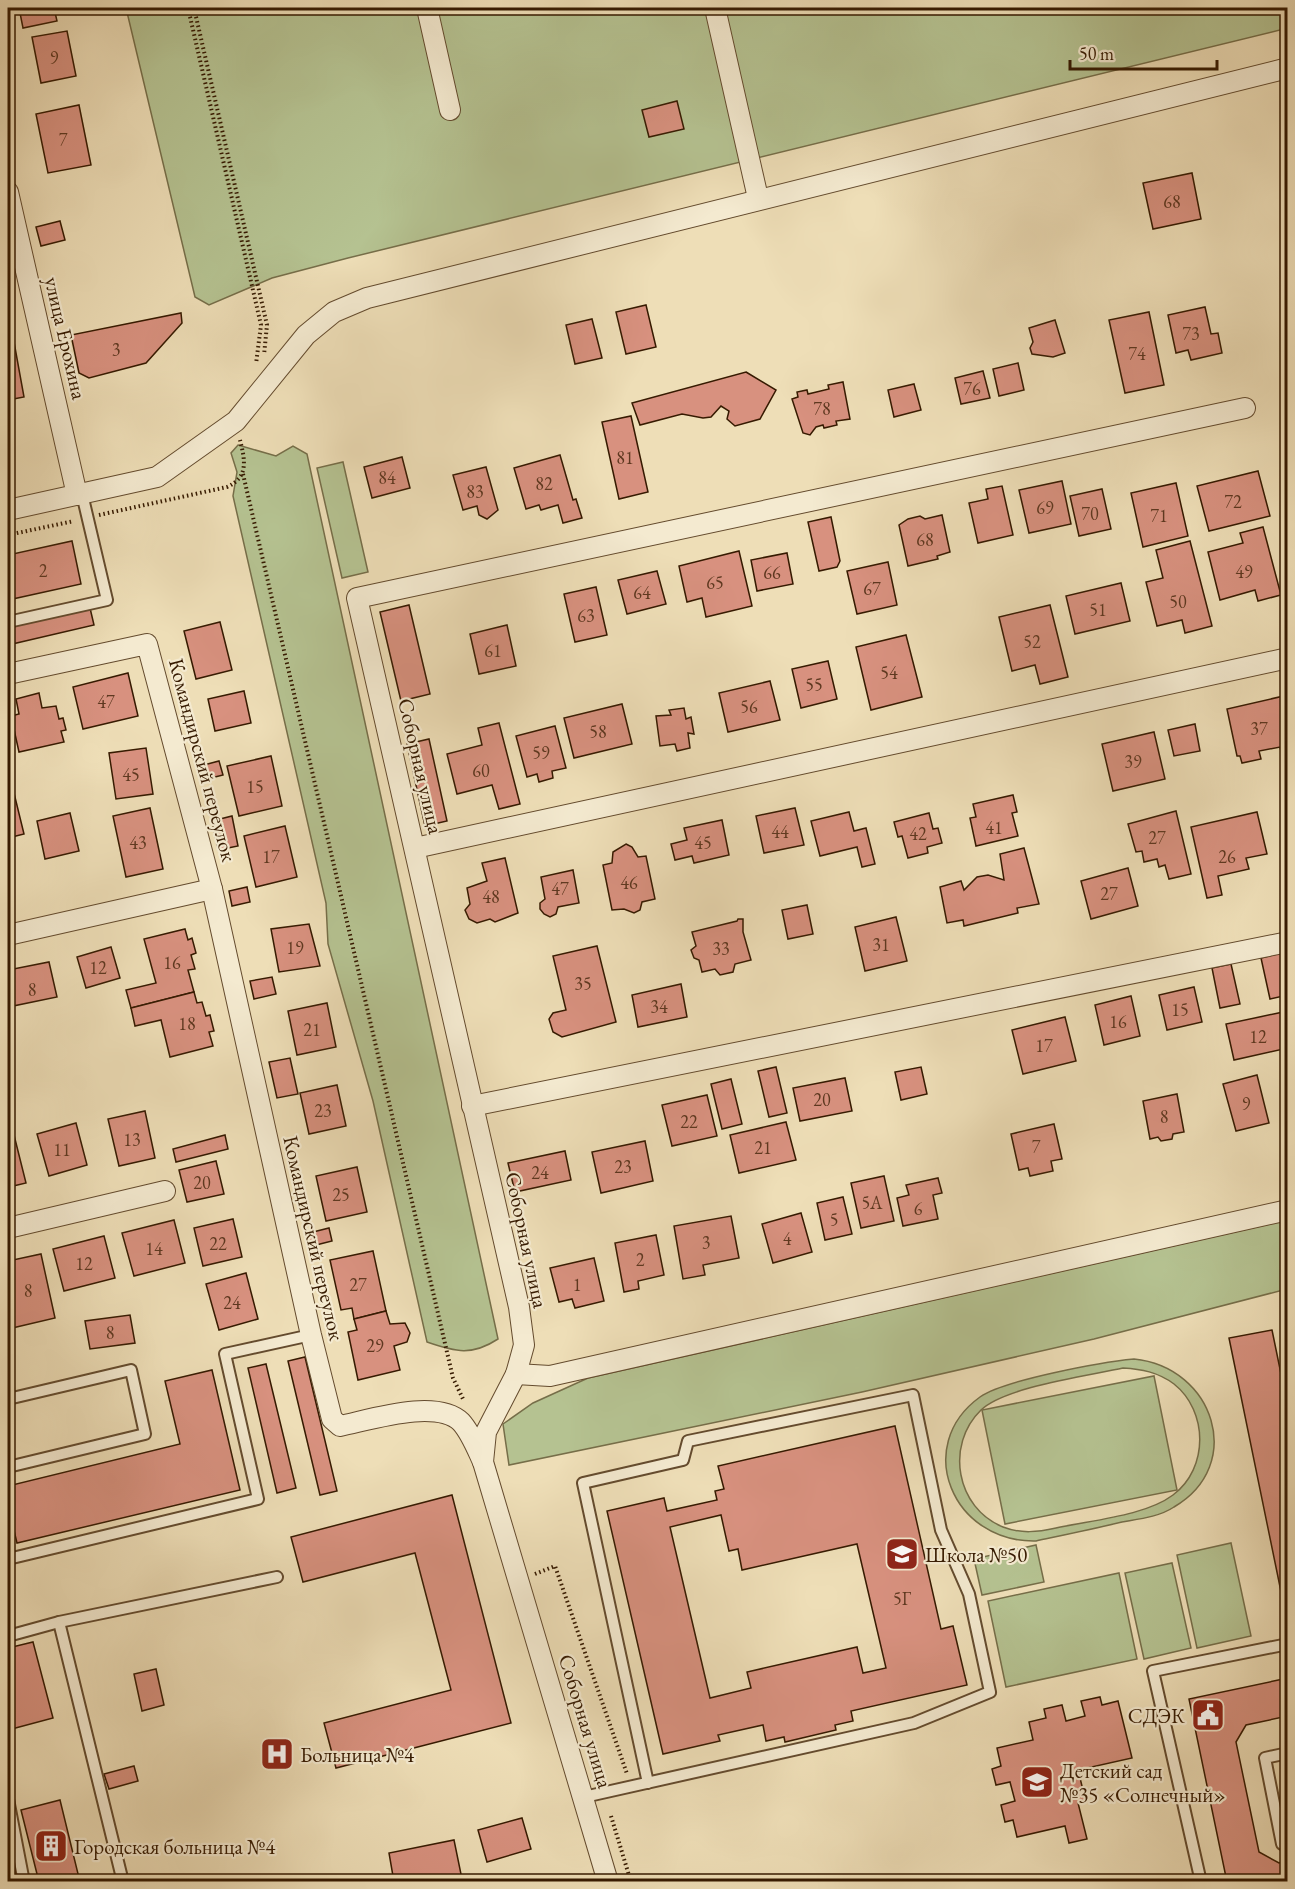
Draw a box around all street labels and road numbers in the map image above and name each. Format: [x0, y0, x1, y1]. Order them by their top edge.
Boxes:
street label: улица Ерохина [39, 274, 93, 403]
street label: Командирский переулок [163, 655, 243, 865]
street label: Соборная улица [392, 695, 450, 837]
street label: Командирский переулок [277, 1133, 351, 1343]
street label: Соборная улица [499, 1169, 555, 1311]
street label: Соборная улица [553, 1651, 619, 1792]

